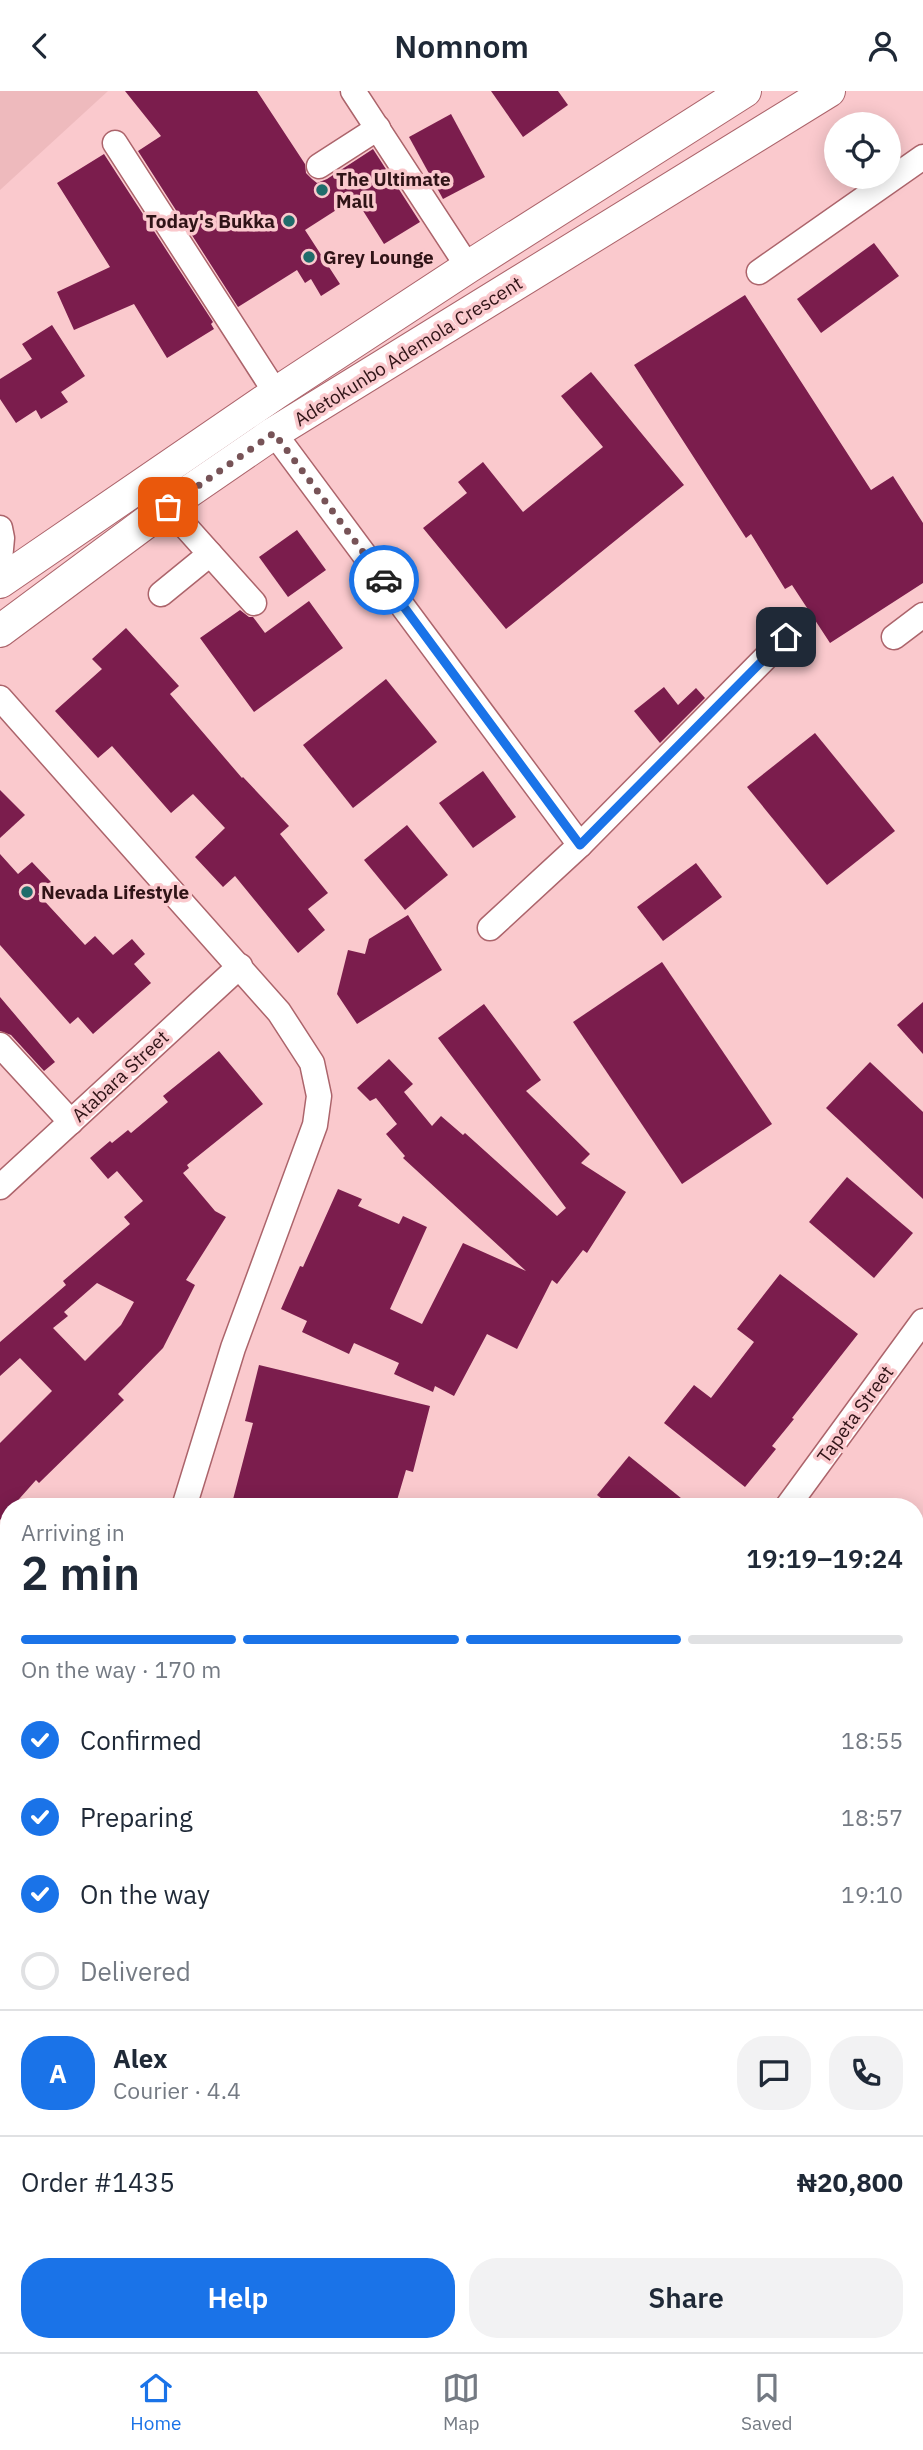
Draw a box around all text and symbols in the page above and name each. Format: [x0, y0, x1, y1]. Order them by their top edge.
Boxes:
text: Nomnom [394, 25, 529, 67]
icon: back [21, 27, 59, 65]
icon: person [864, 27, 902, 65]
map controls [824, 112, 901, 189]
button: locate [824, 112, 901, 189]
place label: The Ultimate Mall [336, 167, 451, 213]
marker: The Ultimate Mall [314, 182, 330, 198]
place label: Today's Bukka [146, 209, 275, 233]
marker: Today's Bukka [281, 213, 297, 229]
place label: Grey Lounge [323, 245, 434, 269]
marker: Grey Lounge [301, 249, 317, 265]
street label: Adetokunbo Ademola Crescent [289, 271, 527, 431]
pin [138, 477, 198, 537]
icon: bag [149, 488, 187, 526]
courier [349, 545, 419, 615]
icon: car [365, 561, 403, 599]
pin [756, 607, 816, 667]
icon: home [767, 618, 805, 656]
place label: Nevada Lifestyle [41, 880, 189, 904]
marker: Nevada Lifestyle [19, 884, 35, 900]
street label: Atabara Street [67, 1025, 173, 1127]
street label: Tapeta Street [812, 1361, 898, 1467]
text: Arriving in [21, 1517, 125, 1547]
text: 19:19–19:24 [746, 1541, 903, 1575]
text: 2 min [21, 1543, 140, 1603]
text: On the way · 170 m [21, 1654, 221, 1684]
icon: check [21, 1721, 59, 1759]
text: Confirmed [80, 1723, 202, 1757]
text: 18:55 [841, 1725, 903, 1755]
icon: check [21, 1798, 59, 1836]
text: Preparing [80, 1800, 193, 1834]
text: 18:57 [841, 1802, 903, 1832]
icon: check [21, 1875, 59, 1913]
text: On the way [80, 1877, 210, 1911]
text: 19:10 [841, 1879, 903, 1909]
text: Delivered [80, 1954, 191, 1988]
button: chat [737, 2036, 811, 2110]
button: phone [829, 2036, 903, 2110]
text: Alex [113, 2041, 167, 2075]
text: A [49, 2056, 67, 2090]
text: Courier · 4.4 [113, 2075, 241, 2105]
text: Order #1435 [21, 2165, 175, 2199]
text: ₦20,800 [797, 2165, 903, 2199]
button: Help [21, 2258, 455, 2338]
button: Share [469, 2258, 903, 2338]
tab: Home [130, 2369, 181, 2435]
tab: Map [442, 2369, 480, 2435]
tab: Saved [741, 2369, 793, 2435]

